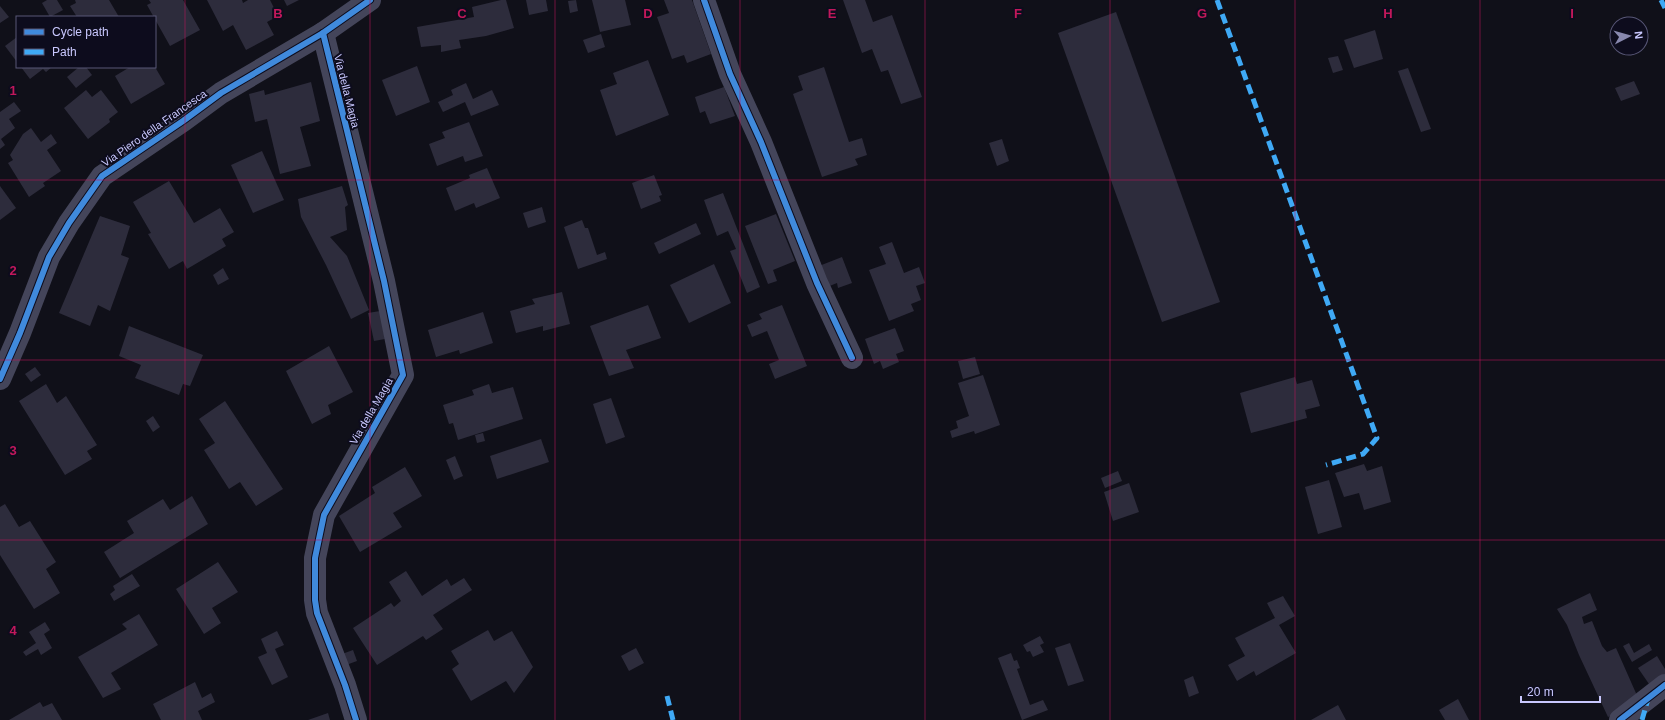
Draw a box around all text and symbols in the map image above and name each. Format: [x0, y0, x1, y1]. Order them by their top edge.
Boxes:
text: B [273, 6, 283, 21]
text: C [457, 6, 467, 21]
text: D [643, 6, 653, 21]
text: E [828, 6, 837, 21]
text: F [1014, 6, 1022, 21]
text: G [1197, 6, 1207, 21]
text: H [1383, 6, 1393, 21]
text: I [1570, 6, 1574, 21]
legend [16, 16, 156, 68]
north arrow [1609, 16, 1649, 56]
text: Cycle path [52, 25, 109, 39]
text: N [1633, 30, 1645, 40]
text: Path [52, 45, 77, 59]
street label: Via della Magia [332, 53, 362, 130]
text: 1 [9, 83, 17, 98]
street label: Via Piero della Francesca [99, 87, 209, 169]
text: 2 [9, 263, 17, 278]
street label: Via della Magia [347, 375, 395, 446]
text: 3 [9, 443, 17, 458]
text: 4 [9, 623, 17, 638]
scale bar [1521, 678, 1600, 704]
text: 20 m [1527, 685, 1554, 699]

